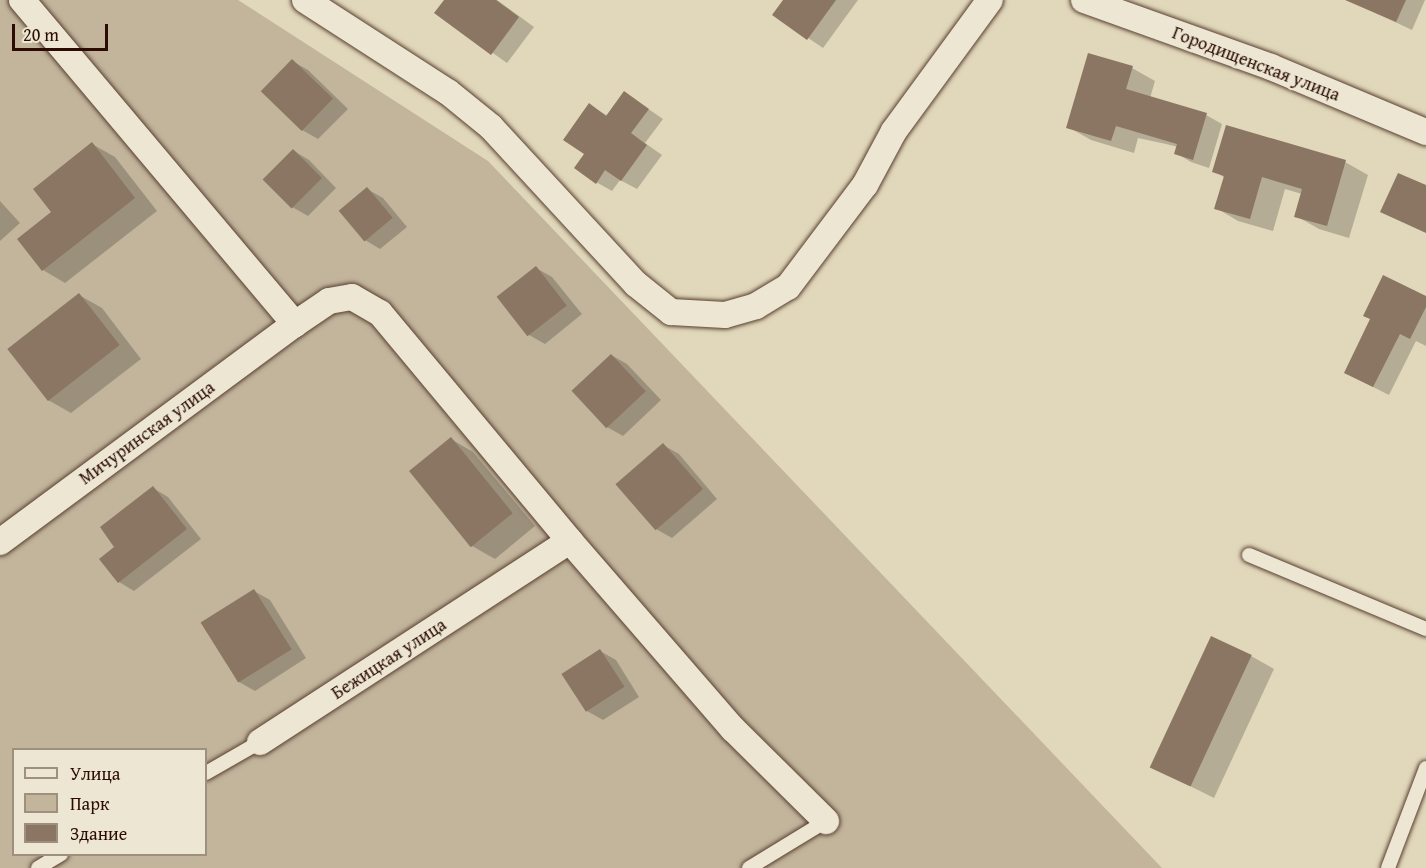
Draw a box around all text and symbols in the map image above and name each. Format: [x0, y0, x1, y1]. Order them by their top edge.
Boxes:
scale bar [15, 12, 111, 50]
text: 20 m [23, 21, 59, 48]
street label: Городищенская улица [1169, 22, 1343, 106]
street label: Мичуринская улица [75, 377, 219, 489]
street label: Бежицкая улица [328, 614, 450, 704]
legend [12, 748, 207, 856]
text: Улица [70, 760, 120, 787]
text: Парк [70, 790, 109, 817]
text: Здание [70, 820, 127, 847]

